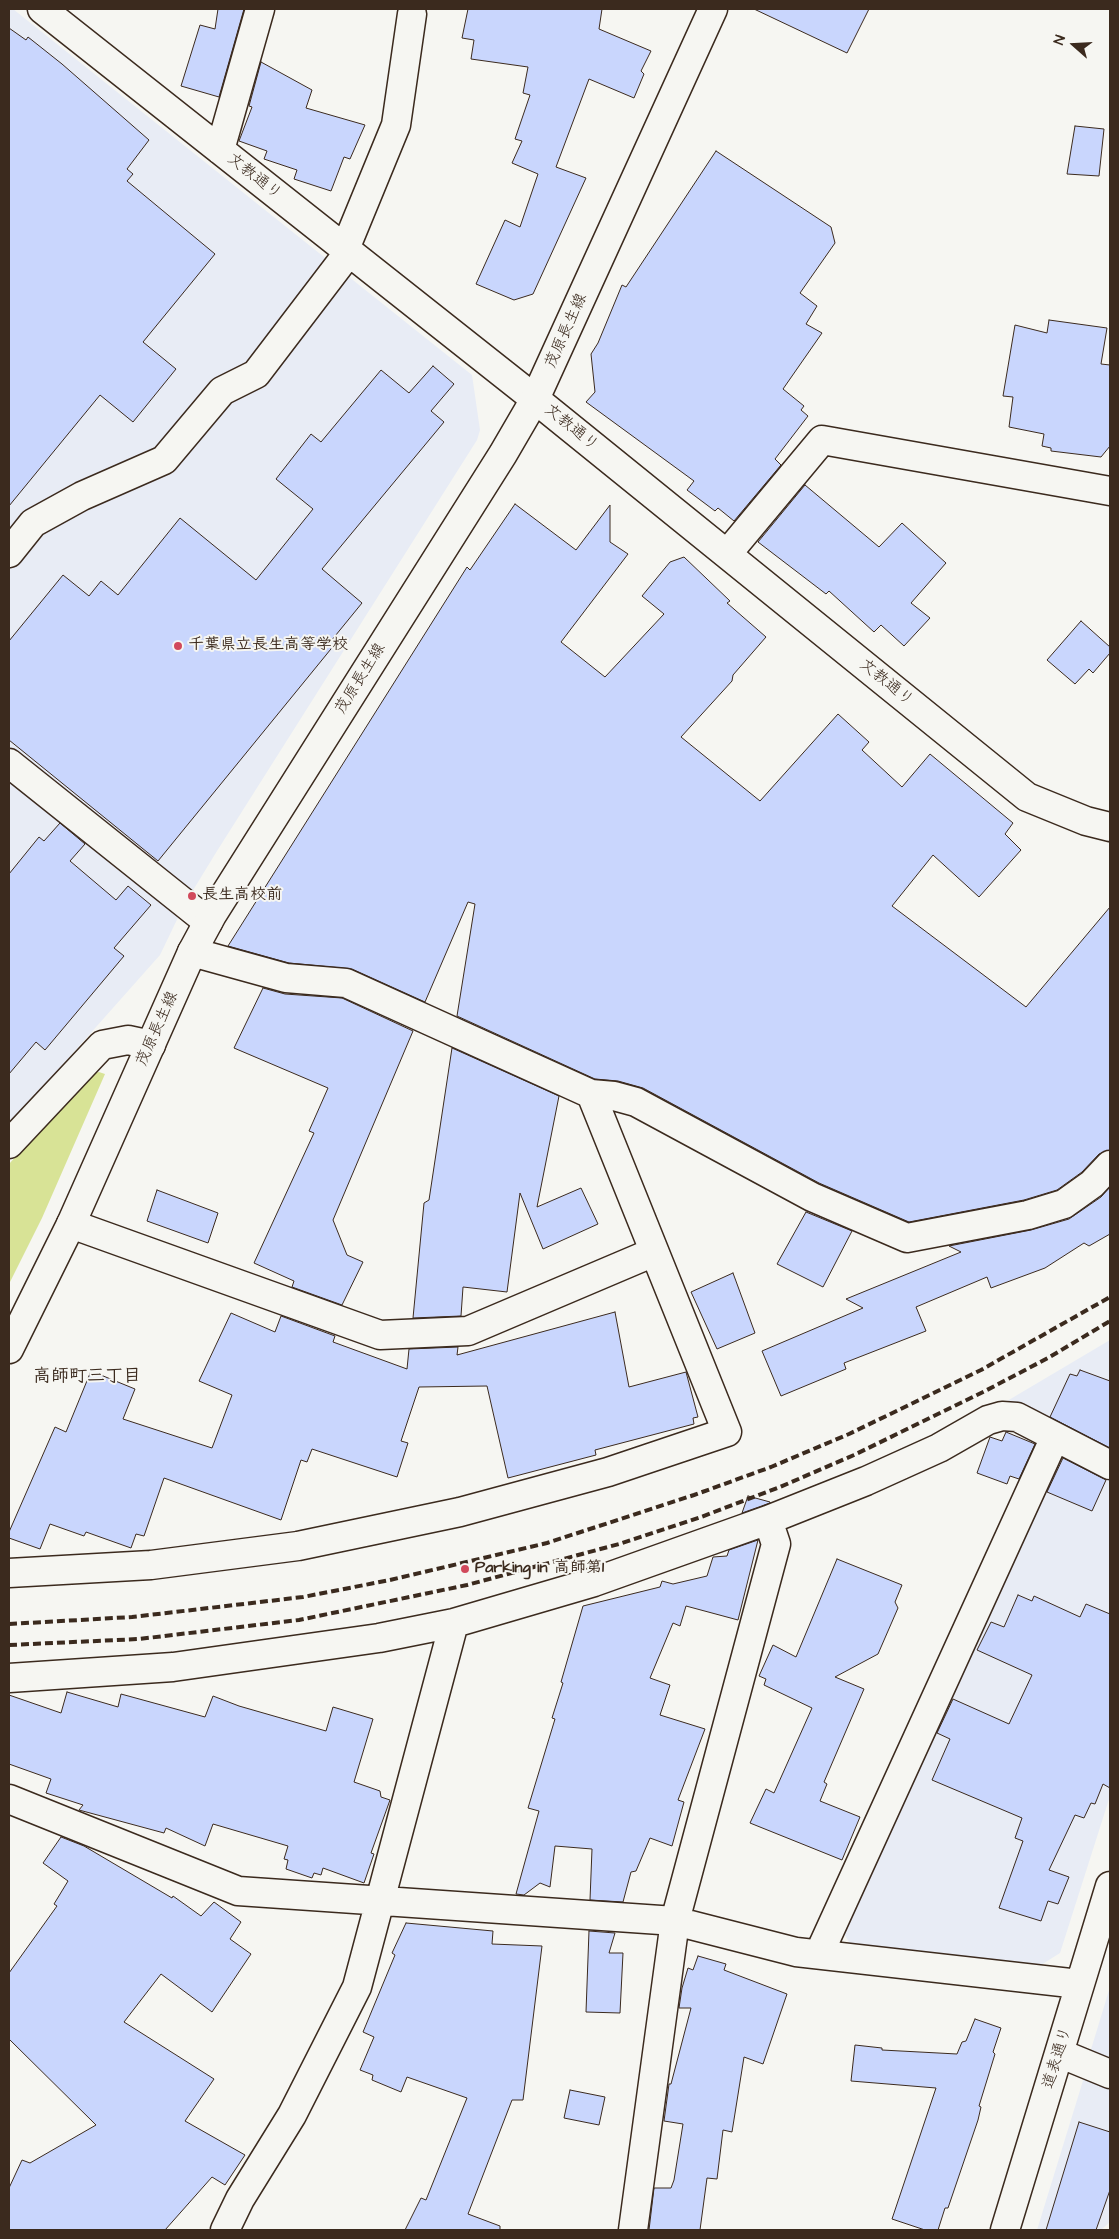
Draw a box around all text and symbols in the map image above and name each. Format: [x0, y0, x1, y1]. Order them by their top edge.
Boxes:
north arrow [1049, 20, 1099, 70]
text: N [1049, 33, 1071, 48]
street label: 文教通り [223, 150, 285, 204]
street label: 茂原長生線 [542, 291, 592, 371]
street label: 文教通り [540, 400, 602, 456]
place label: 千葉県立長生高等学校 [188, 636, 348, 656]
marker: 千葉県立長生高等学校 [172, 640, 184, 652]
street label: 茂原長生線 [332, 640, 390, 718]
street label: 文教通り [855, 655, 917, 711]
place label: 長生高校前 [202, 886, 282, 906]
marker: 長生高校前 [186, 890, 198, 902]
street label: 茂原長生線 [133, 989, 183, 1069]
district label: 高師町三丁目 [33, 1366, 141, 1388]
place label: Parking in 高師第1 [475, 1559, 604, 1579]
marker: Parking in 高師第1 [459, 1563, 471, 1575]
street label: 道表通り [1039, 2025, 1077, 2091]

